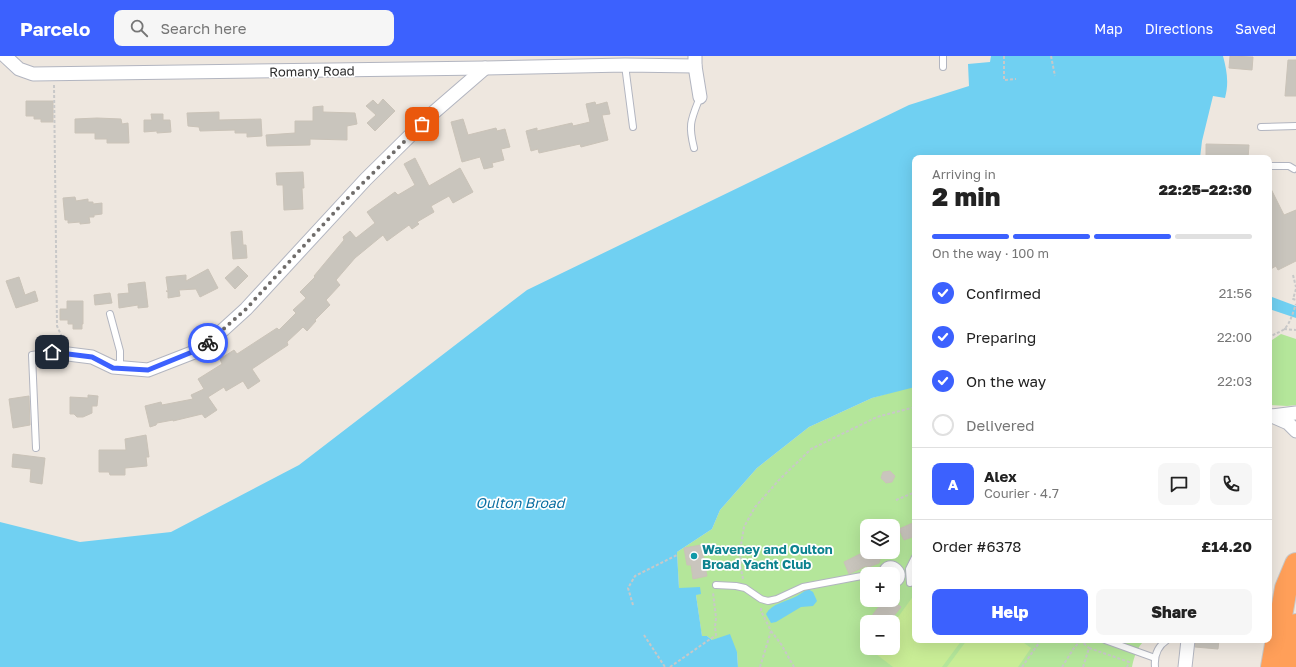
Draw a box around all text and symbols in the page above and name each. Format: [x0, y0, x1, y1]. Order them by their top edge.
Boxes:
search box [114, 10, 394, 46]
text: Parcelo [20, 17, 90, 40]
icon: search [128, 17, 150, 39]
text: Search here [160, 19, 246, 37]
text: Map [1094, 20, 1123, 37]
text: Directions [1145, 20, 1213, 37]
text: Saved [1235, 20, 1276, 37]
street label: Romany Road [269, 62, 355, 80]
pin [405, 107, 439, 141]
icon: bag [411, 113, 433, 135]
text: Arriving in [932, 166, 996, 182]
text: 22:25–22:30 [1159, 180, 1252, 198]
text: 2 min [932, 181, 1000, 212]
text: On the way · 100 m [932, 245, 1049, 261]
icon: check [932, 282, 954, 304]
text: Confirmed [966, 284, 1041, 302]
text: 21:56 [1219, 285, 1252, 301]
courier [188, 323, 228, 363]
icon: check [932, 326, 954, 348]
text: Preparing [966, 328, 1036, 346]
text: 22:00 [1217, 329, 1252, 345]
icon: bike [197, 332, 219, 354]
pin [35, 335, 69, 369]
icon: home [41, 341, 63, 363]
icon: check [932, 370, 954, 392]
text: On the way [966, 372, 1046, 390]
text: 22:03 [1217, 373, 1252, 389]
text: Delivered [966, 416, 1034, 434]
button: chat [1158, 463, 1200, 505]
button: phone [1210, 463, 1252, 505]
text: Alex [984, 467, 1017, 485]
text: A [948, 475, 958, 493]
text: Courier · 4.7 [984, 485, 1059, 501]
water label: Oulton Broad [476, 494, 566, 511]
map controls [860, 519, 900, 655]
button: layers [860, 519, 900, 559]
text: Order #6378 [932, 537, 1021, 555]
text: £14.20 [1201, 537, 1252, 555]
place label: Waveney and Oulton Broad Yacht Club [702, 541, 833, 572]
marker: Waveney and Oulton Broad Yacht Club [689, 551, 699, 561]
button: + [860, 567, 900, 607]
button: Help [932, 589, 1088, 635]
button: Share [1096, 589, 1252, 635]
button: − [860, 615, 900, 655]

